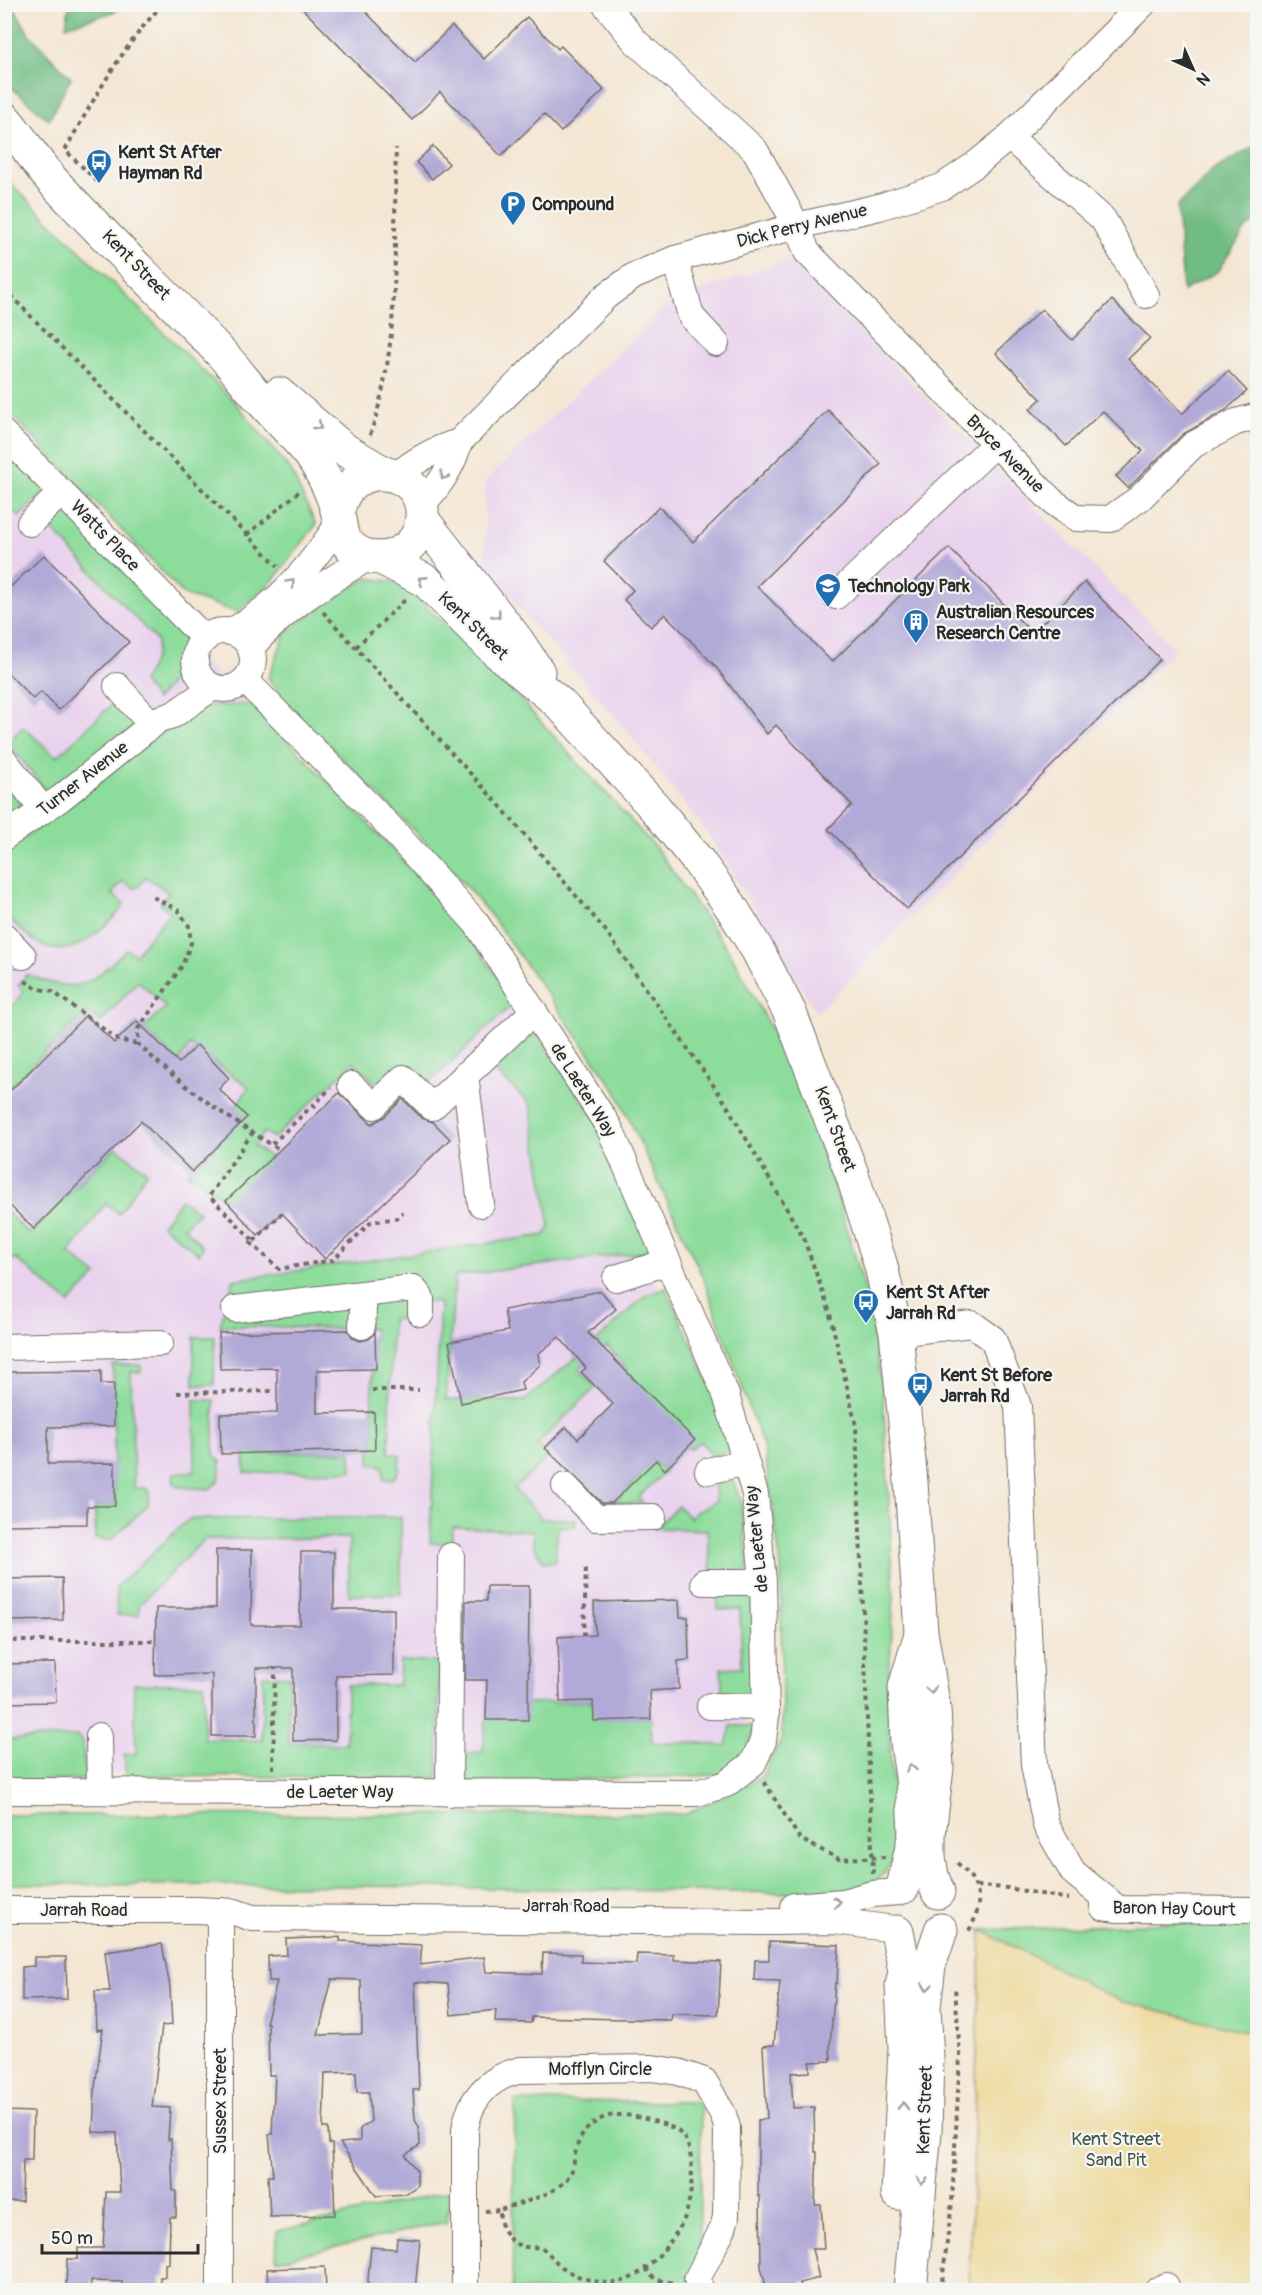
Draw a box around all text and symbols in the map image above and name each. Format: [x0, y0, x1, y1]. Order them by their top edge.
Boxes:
north arrow [1163, 39, 1223, 99]
text: N [1192, 68, 1214, 90]
place label: Kent St After Hayman Rd [118, 141, 222, 185]
bus stop icon: Kent St After Hayman Rd [84, 147, 114, 185]
parking icon: Compound [498, 189, 528, 227]
place label: Compound [532, 193, 615, 216]
street label: Dick Perry Avenue [734, 199, 870, 253]
street label: Kent Street [97, 225, 176, 306]
street label: Bryce Avenue [961, 410, 1049, 498]
one-way arrow [311, 419, 322, 430]
one-way arrow [439, 470, 451, 480]
street label: Watts Place [65, 496, 145, 577]
school or university icon: Technology Park [813, 571, 843, 609]
place label: Technology Park [847, 575, 970, 598]
one-way arrow [418, 576, 429, 587]
one-way arrow [284, 579, 295, 590]
street label: Kent Street [433, 587, 514, 666]
place label: Australian Resources Research Centre [936, 601, 1095, 645]
building icon: Australian Resources Research Centre [901, 607, 931, 645]
one-way arrow [489, 608, 500, 619]
street label: Turner Avenue [33, 736, 133, 822]
street label: de Laeter Way [545, 1039, 621, 1142]
street label: Kent Street [809, 1083, 861, 1176]
place label: Kent St After Jarrah Rd [886, 1281, 990, 1325]
bus stop icon: Kent St After Jarrah Rd [851, 1287, 881, 1325]
place label: Kent St Before Jarrah Rd [940, 1364, 1053, 1408]
bus stop icon: Kent St Before Jarrah Rd [905, 1370, 935, 1408]
street label: de Laeter Way [740, 1484, 774, 1593]
one-way arrow [925, 1685, 937, 1695]
one-way arrow [905, 1763, 917, 1772]
street label: de Laeter Way [286, 1781, 394, 1804]
street label: Jarrah Road [522, 1895, 610, 1918]
one-way arrow [832, 1896, 842, 1909]
street label: Baron Hay Court [1112, 1896, 1236, 1922]
street label: Jarrah Road [40, 1899, 128, 1922]
one-way arrow [921, 1982, 934, 1991]
street label: Sussex Street [209, 2047, 232, 2154]
street label: Mofflyn Circle [548, 2058, 652, 2081]
street label: Kent Street [912, 2064, 938, 2155]
one-way arrow [896, 2102, 909, 2111]
park label: Kent Street Sand Pit [1071, 2128, 1161, 2172]
one-way arrow [915, 2177, 928, 2186]
scale bar [42, 2217, 198, 2255]
text: 50 m [51, 2227, 93, 2250]

